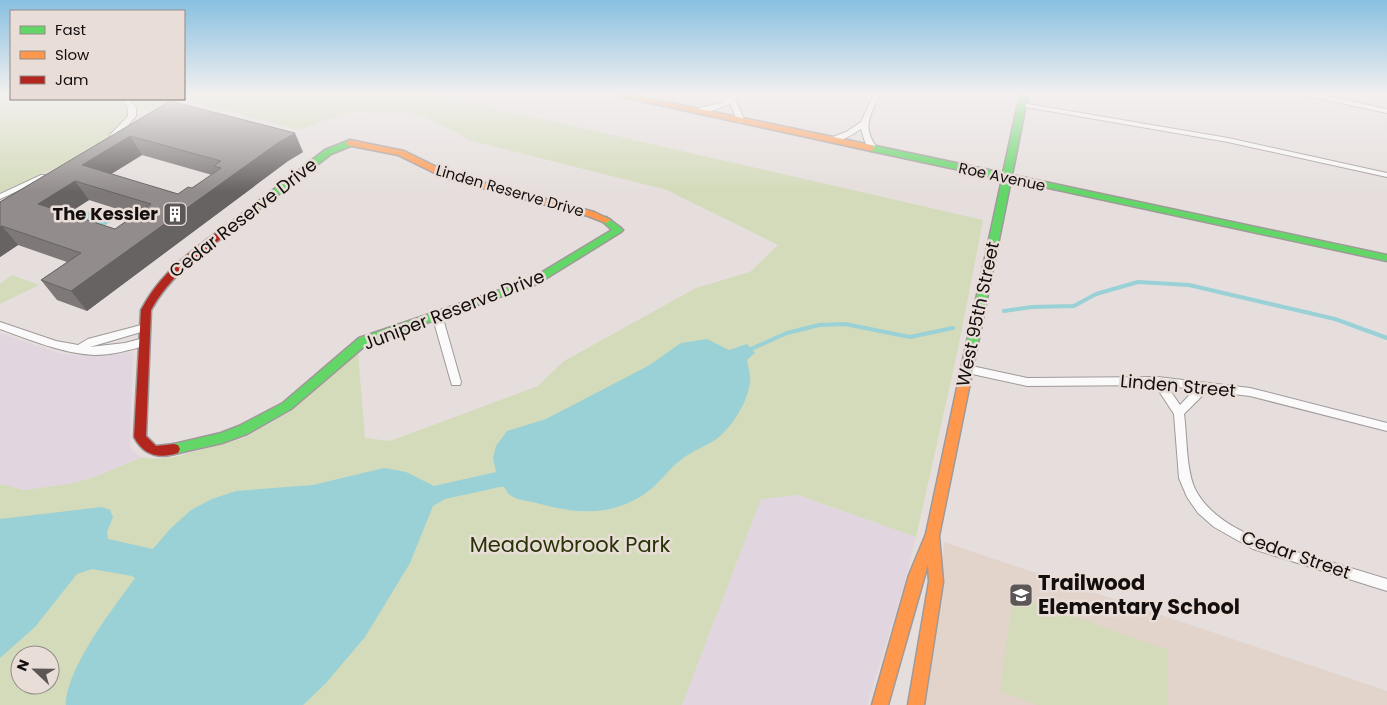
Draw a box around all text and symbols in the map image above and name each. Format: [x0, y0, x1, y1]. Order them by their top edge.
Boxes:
legend [10, 10, 185, 100]
text: Fast [55, 19, 86, 40]
text: Slow [55, 44, 90, 65]
text: Jam [55, 69, 89, 90]
street label: Cedar Reserve Drive [163, 152, 322, 283]
street label: Roe Avenue [957, 157, 1048, 196]
street label: Linden Reserve Drive [434, 159, 587, 222]
place label: The Kessler [53, 201, 158, 226]
building icon: The Kessler [162, 201, 188, 227]
street label: West 95th Street [950, 239, 1005, 389]
street label: Juniper Reserve Drive [360, 263, 548, 356]
street label: Linden Street [1119, 368, 1237, 403]
street label: Cedar Street [1238, 524, 1354, 585]
park label: Meadowbrook Park [470, 530, 670, 559]
place label: Trailwood Elementary School [1038, 568, 1240, 621]
school or university icon: Trailwood Elementary School [1008, 582, 1034, 608]
north arrow [10, 645, 60, 695]
text: N [12, 657, 34, 674]

